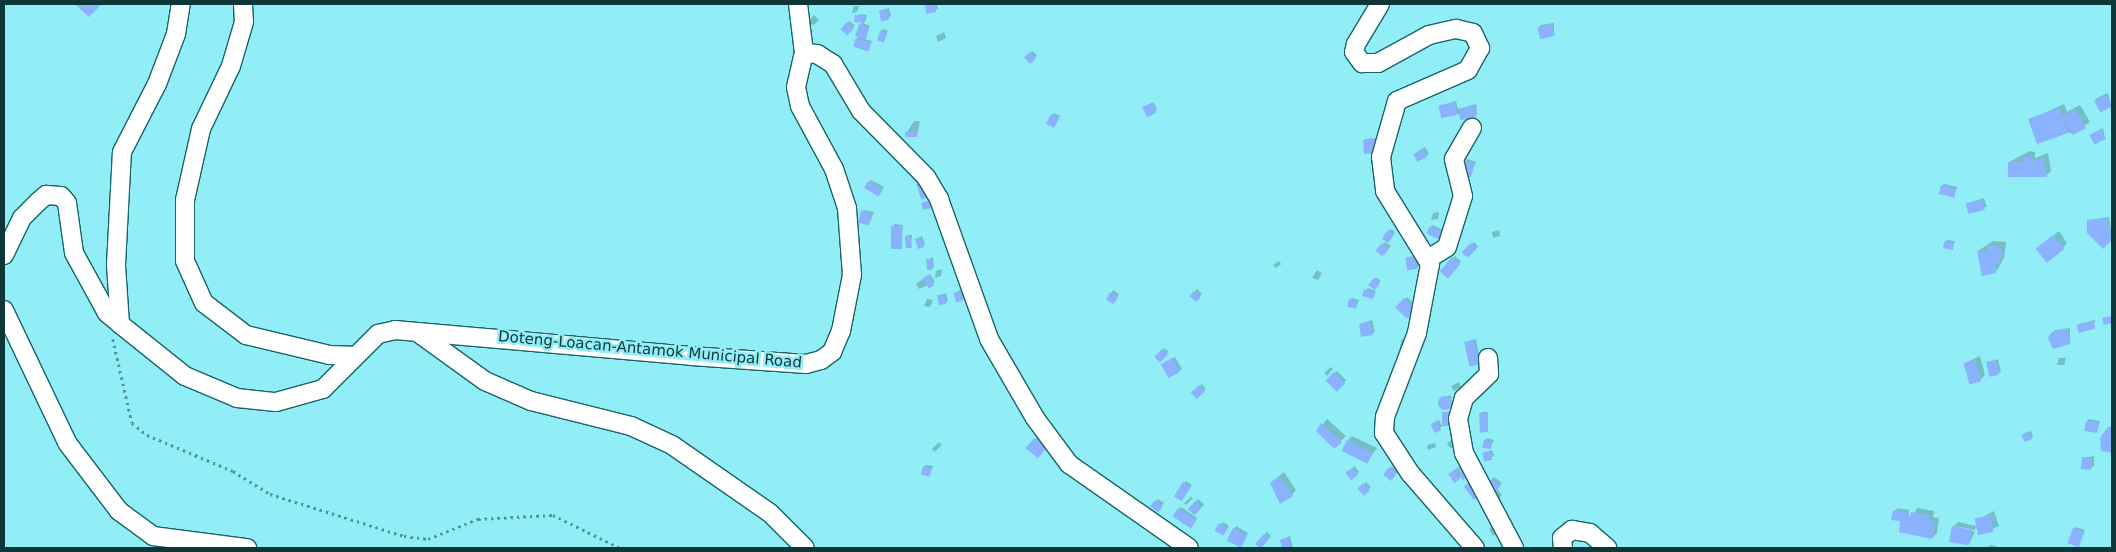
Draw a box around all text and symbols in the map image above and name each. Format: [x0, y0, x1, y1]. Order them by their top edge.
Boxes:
street label: Doteng-Loacan-Antamok Municipal Road [497, 328, 803, 372]

